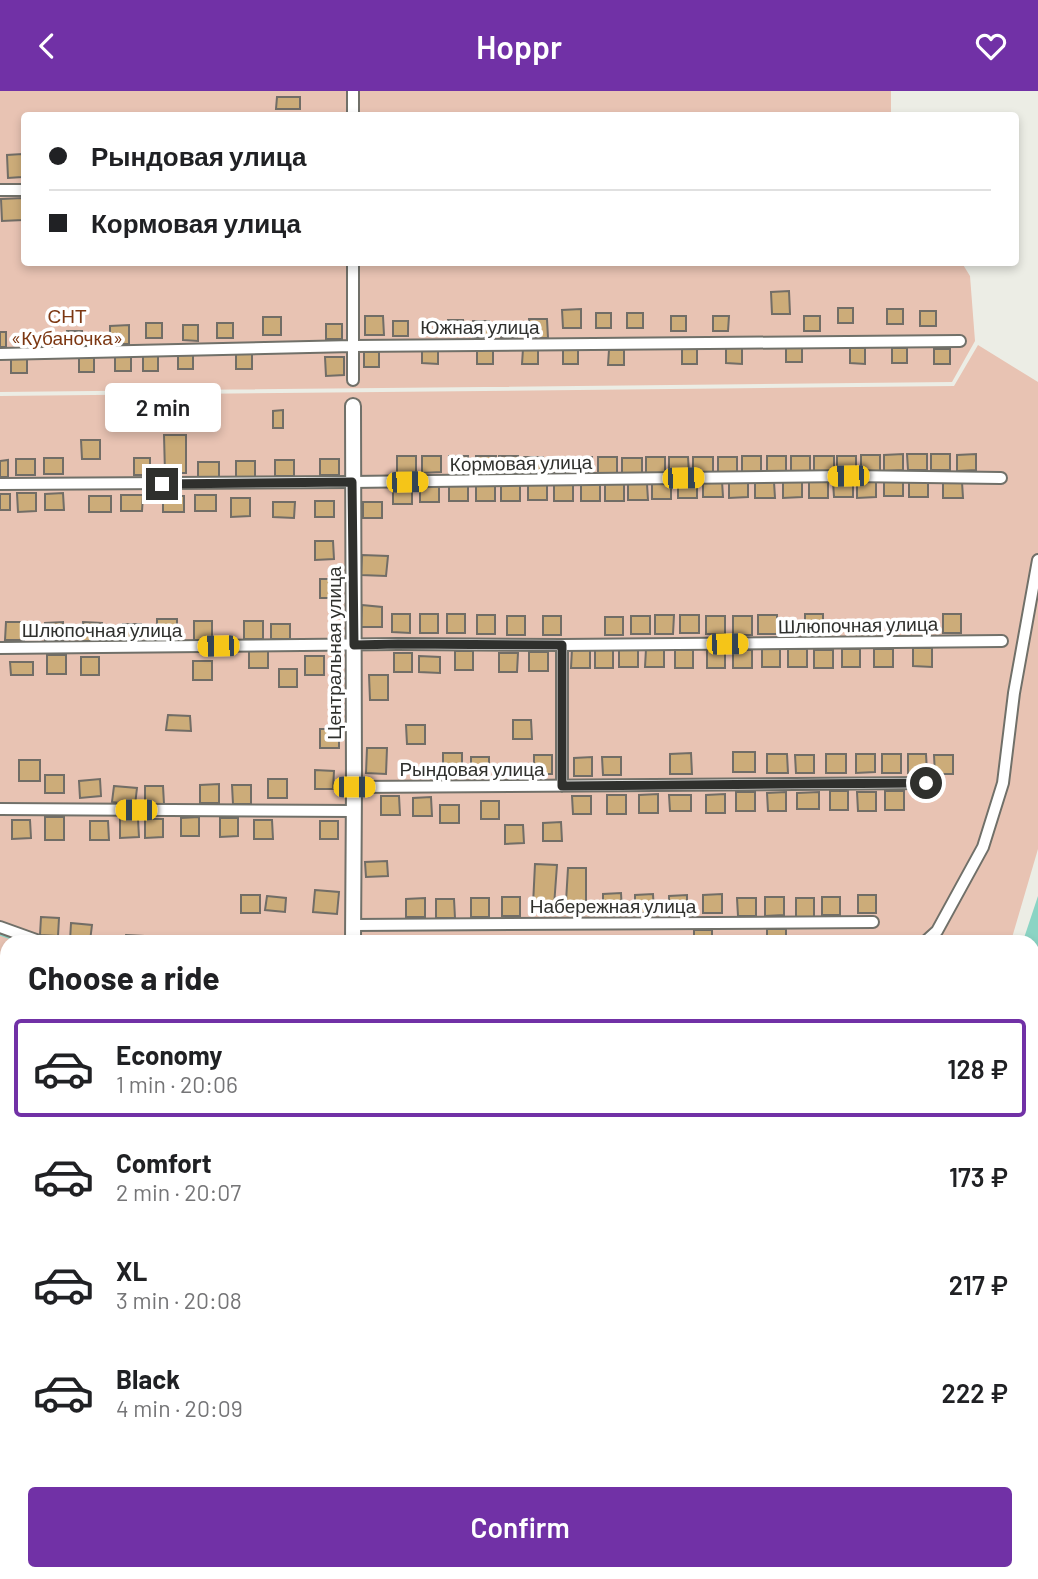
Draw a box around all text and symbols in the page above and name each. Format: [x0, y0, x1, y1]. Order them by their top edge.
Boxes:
icon: back [28, 27, 66, 65]
text: Hoppr [476, 27, 562, 65]
icon: heart [972, 27, 1010, 65]
text: Рындовая улица [91, 140, 307, 171]
text: Кормовая улица [91, 207, 301, 238]
park label: СНТ «Кубаночка» [11, 304, 123, 349]
street label: Южная улица [420, 315, 540, 338]
callout: 2 min [104, 383, 220, 431]
text: 2 min [136, 393, 190, 421]
street label: Кормовая улица [449, 450, 593, 475]
car [827, 465, 870, 487]
car [662, 467, 705, 489]
route end [146, 468, 178, 500]
car [386, 471, 429, 493]
street label: Центральная улица [322, 566, 345, 740]
street label: Шлюпочная улица [778, 612, 939, 637]
street label: Шлюпочная улица [22, 618, 183, 641]
car [706, 633, 749, 655]
car [197, 635, 240, 657]
street label: Рындовая улица [399, 757, 545, 780]
route start [910, 767, 942, 799]
car [334, 777, 376, 798]
car [116, 800, 158, 821]
street label: Набережная улица [530, 894, 697, 917]
text: Choose a ride [28, 958, 220, 996]
icon: car [32, 1037, 95, 1100]
text: Economy [116, 1039, 222, 1070]
text: 128 ₽ [947, 1053, 1008, 1084]
text: 1 min · 20:06 [116, 1070, 238, 1098]
icon: car [32, 1145, 95, 1208]
text: Comfort [116, 1147, 212, 1178]
text: 173 ₽ [949, 1161, 1008, 1192]
text: 2 min · 20:07 [116, 1178, 241, 1206]
icon: car [32, 1253, 95, 1316]
text: XL [116, 1255, 147, 1286]
text: 217 ₽ [949, 1269, 1008, 1300]
text: 3 min · 20:08 [116, 1286, 242, 1314]
icon: car [32, 1361, 95, 1424]
text: Black [116, 1363, 180, 1394]
text: 222 ₽ [942, 1377, 1008, 1408]
text: 4 min · 20:09 [116, 1394, 243, 1422]
button: Confirm [28, 1487, 1012, 1567]

